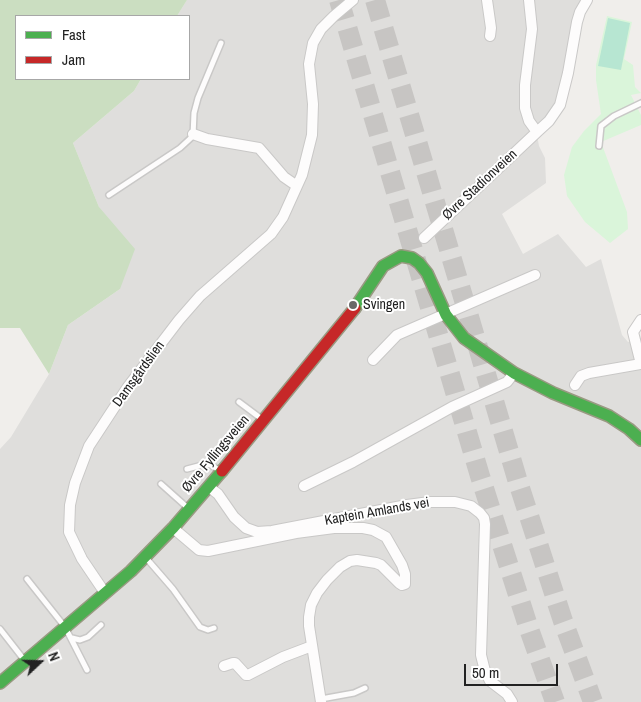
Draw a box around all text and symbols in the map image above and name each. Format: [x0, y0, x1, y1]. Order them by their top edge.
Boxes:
legend [15, 15, 190, 80]
text: Fast [62, 24, 85, 45]
text: Jam [62, 49, 85, 70]
street label: Øvre Stadionveien [439, 146, 521, 224]
place label: Svingen [363, 297, 405, 313]
marker: Svingen [347, 299, 359, 311]
street label: Damsgårdslien [110, 338, 168, 410]
street label: Øvre Fyllingsveien [179, 412, 253, 496]
street label: Kaptein Amlands vei [323, 495, 431, 529]
north arrow [15, 637, 65, 687]
text: N [44, 650, 64, 664]
scale bar [466, 654, 560, 686]
text: 50 m [472, 662, 499, 683]

